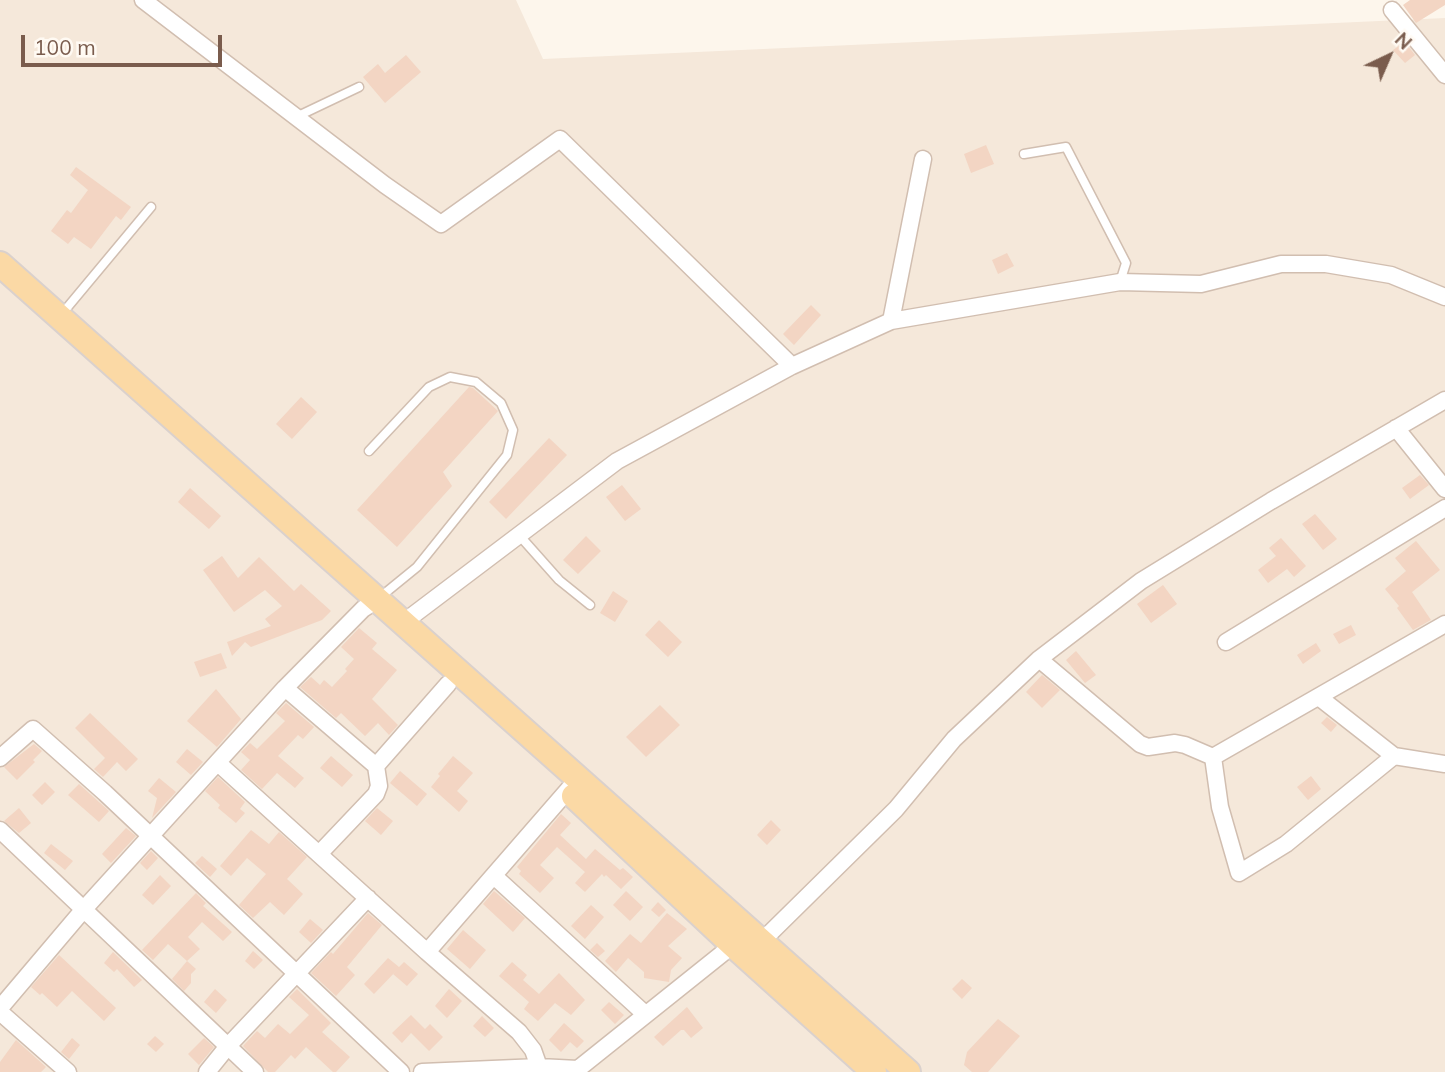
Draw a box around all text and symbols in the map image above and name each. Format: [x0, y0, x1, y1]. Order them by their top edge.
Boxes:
scale bar [24, 21, 226, 65]
north arrow [1354, 21, 1424, 91]
text: N [1390, 27, 1417, 55]
text: 100 m [34, 34, 96, 60]

